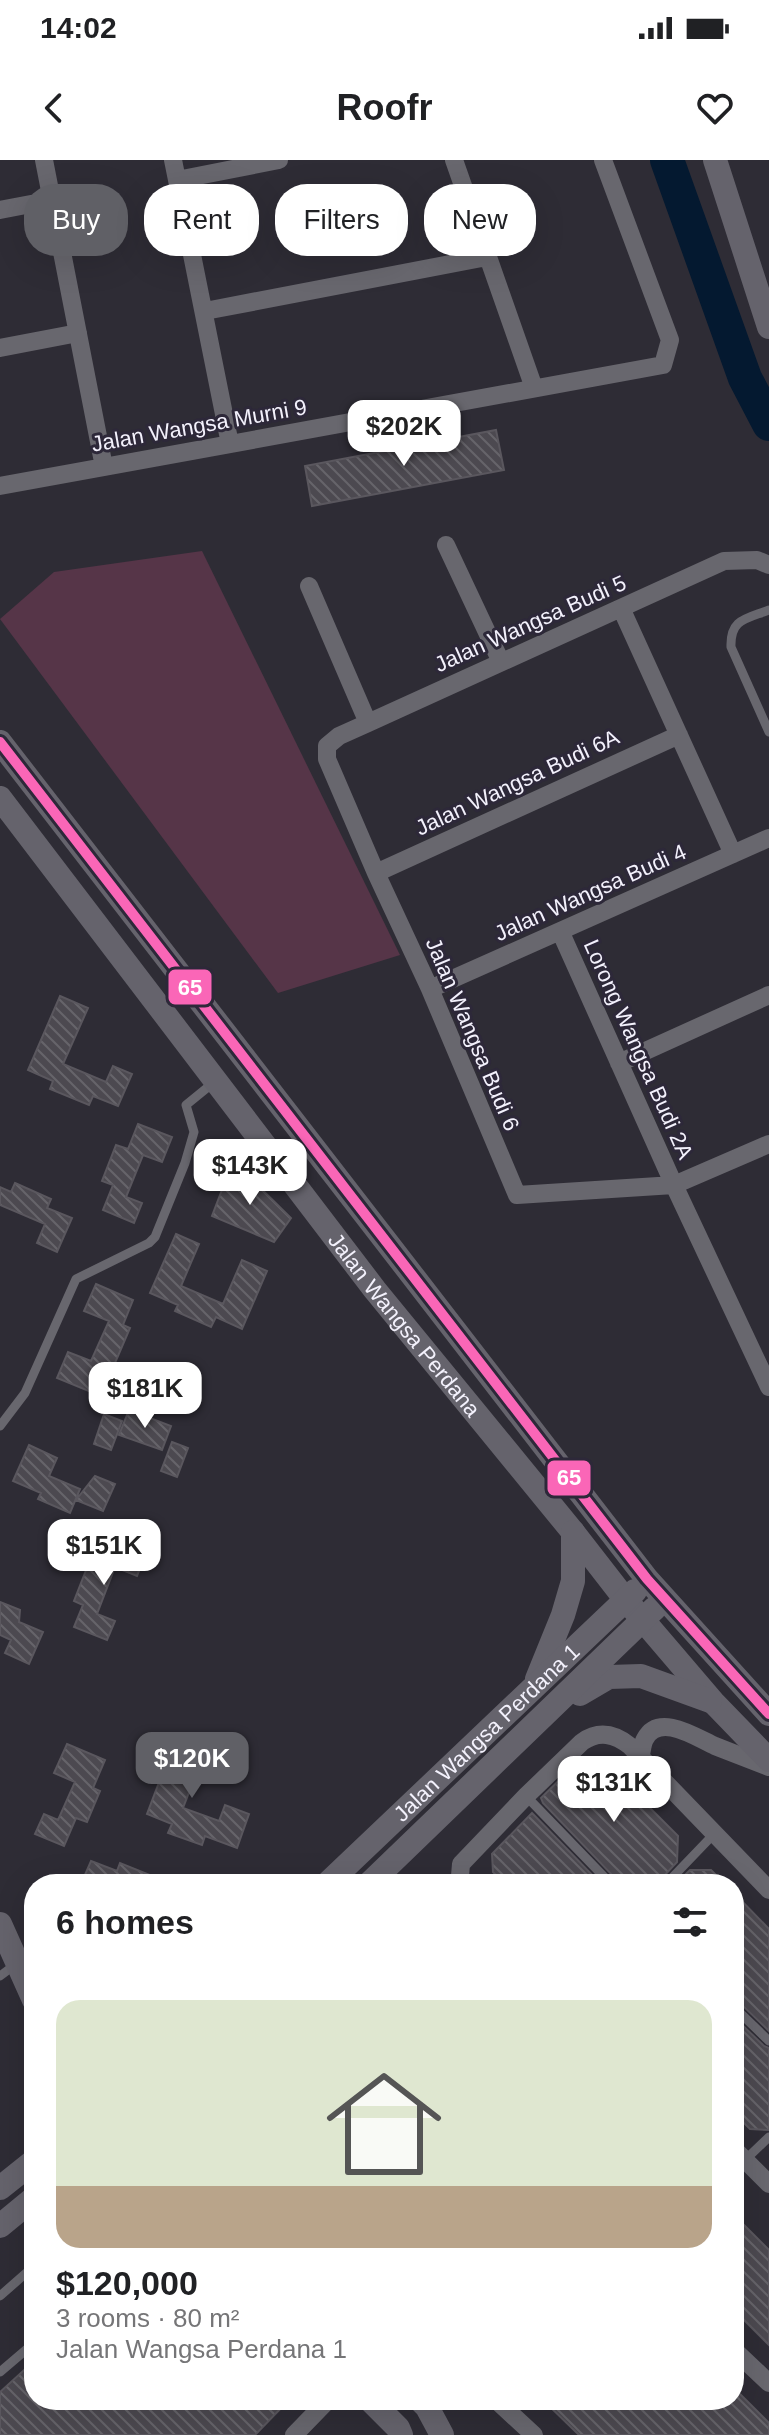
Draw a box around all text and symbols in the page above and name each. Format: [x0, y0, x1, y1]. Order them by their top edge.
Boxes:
text: 14:02 [40, 11, 117, 44]
icon: back [32, 86, 76, 130]
icon: heart [693, 86, 737, 130]
text: Roofr [337, 87, 432, 128]
chip: Buy [24, 184, 128, 256]
chip: Rent [144, 184, 259, 256]
chip: Filters [275, 184, 408, 256]
chip: New [424, 184, 536, 256]
street label: Jalan Wangsa Murni 9 [90, 394, 309, 457]
pin: $202K [348, 400, 460, 468]
text: $202K [366, 411, 442, 441]
street label: Jalan Wangsa Budi 5 [431, 570, 630, 677]
street label: Jalan Wangsa Budi 6A [411, 724, 623, 841]
street label: Jalan Wangsa Budi 4 [491, 839, 690, 946]
street label: Jalan Wangsa Budi 6 [421, 934, 525, 1134]
street label: Lorong Wangsa Budi 2A [579, 936, 698, 1163]
line badge: 65 [167, 968, 213, 1006]
text: 65 [178, 975, 202, 1000]
pin: $143K [194, 1139, 306, 1207]
text: $143K [212, 1150, 288, 1180]
street label: Jalan Wangsa Perdana [323, 1228, 486, 1422]
pin: $181K [89, 1362, 201, 1430]
text: $181K [107, 1373, 183, 1403]
line badge: 65 [546, 1459, 592, 1497]
text: 65 [557, 1465, 581, 1490]
pin: $151K [48, 1519, 160, 1587]
text: $151K [66, 1530, 142, 1560]
street label: Jalan Wangsa Perdana 1 [389, 1639, 585, 1827]
pin: $120K [136, 1732, 248, 1800]
text: $120K [154, 1743, 230, 1773]
pin: $131K [558, 1756, 670, 1824]
text: $131K [576, 1767, 652, 1797]
icon: filters [668, 1900, 712, 1944]
text: 6 homes [56, 1903, 194, 1941]
icon: home [312, 2052, 456, 2196]
text: $120,000 [56, 2264, 198, 2302]
text: 3 rooms · 80 m² [56, 2303, 240, 2333]
text: Jalan Wangsa Perdana 1 [56, 2334, 347, 2364]

